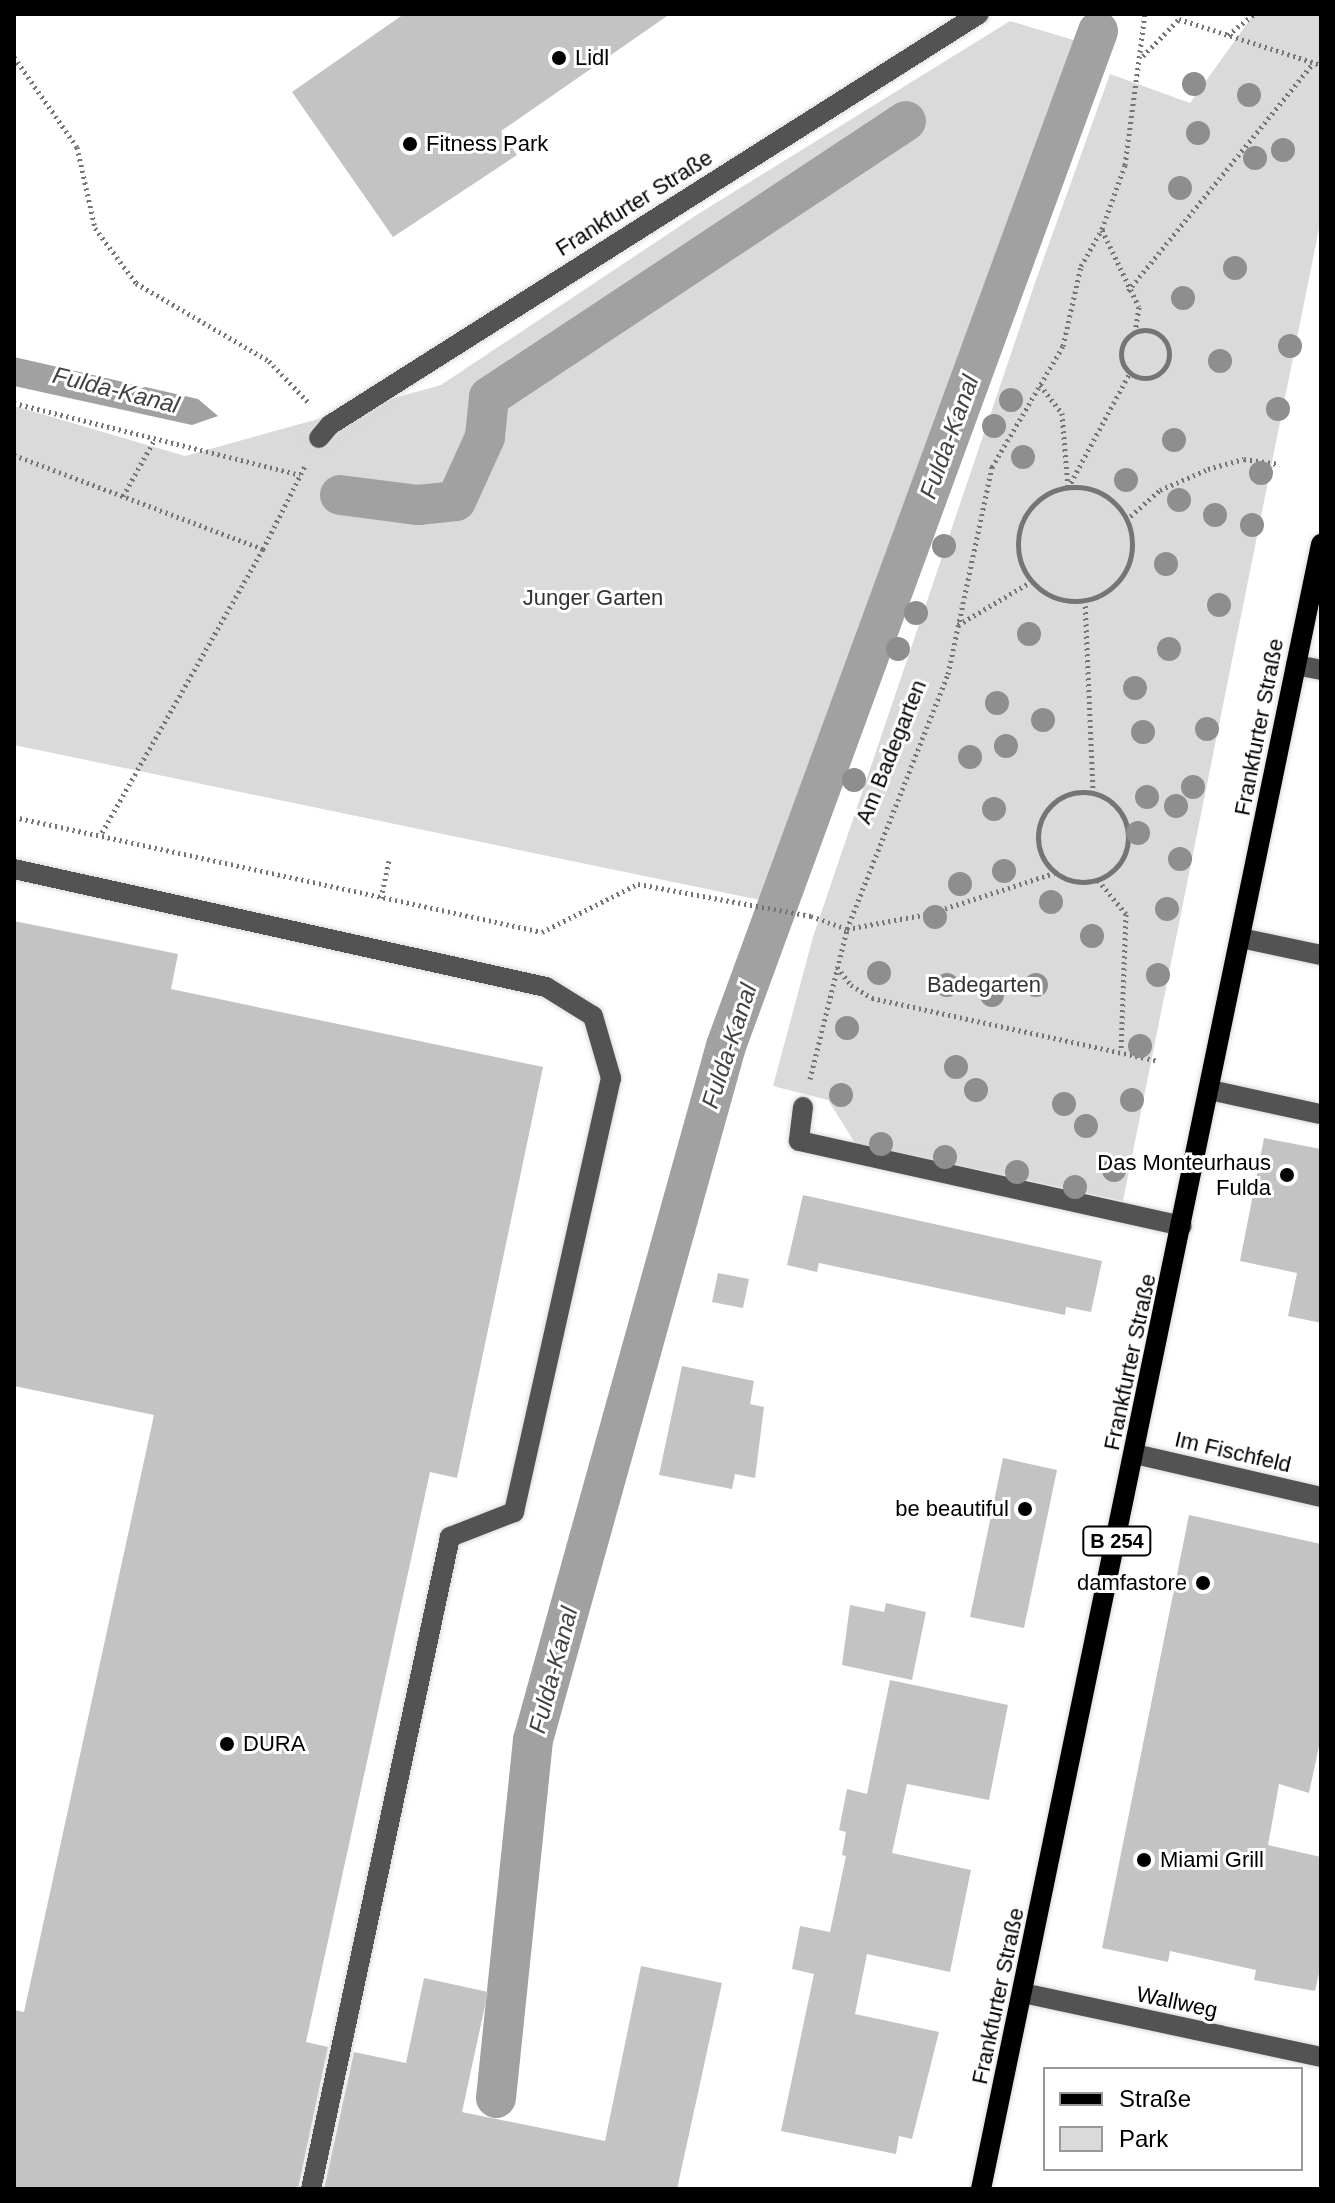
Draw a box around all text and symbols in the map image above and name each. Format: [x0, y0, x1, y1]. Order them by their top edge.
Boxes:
place label: Lidl [575, 45, 609, 71]
marker: Lidl [550, 49, 568, 67]
place label: Fitness Park [426, 131, 548, 157]
marker: Fitness Park [401, 135, 419, 153]
street label: Frankfurter Straße [551, 144, 717, 262]
water label: Fulda-Kanal [50, 360, 182, 420]
water label: Fulda-Kanal [913, 371, 985, 503]
park label: Junger Garten [523, 585, 663, 611]
street label: Frankfurter Straße [1229, 636, 1289, 818]
street label: Am Badegarten [850, 676, 932, 828]
park label: Badegarten [927, 972, 1041, 998]
water label: Fulda-Kanal [695, 980, 763, 1112]
place label: Das Monteurhaus Fulda [1097, 1149, 1271, 1200]
marker: Das Monteurhaus Fulda [1278, 1166, 1296, 1184]
street label: Frankfurter Straße [1098, 1271, 1162, 1453]
street label: Im Fischfeld [1172, 1426, 1294, 1478]
place label: be beautiful [895, 1496, 1009, 1522]
marker: be beautiful [1016, 1500, 1034, 1518]
road number: B 254 [1081, 1525, 1153, 1557]
place label: damfastore [1077, 1570, 1187, 1596]
marker: damfastore [1194, 1574, 1212, 1592]
water label: Fulda-Kanal [522, 1604, 584, 1736]
place label: DURA [243, 1731, 305, 1757]
marker: DURA [218, 1735, 236, 1753]
place label: Miami Grill [1160, 1847, 1264, 1873]
marker: Miami Grill [1135, 1851, 1153, 1869]
street label: Frankfurter Straße [966, 1905, 1030, 2087]
street label: Wallweg [1134, 1981, 1220, 2023]
legend [1043, 2067, 1303, 2171]
text: Straße [1119, 2085, 1191, 2112]
text: Park [1119, 2125, 1168, 2152]

